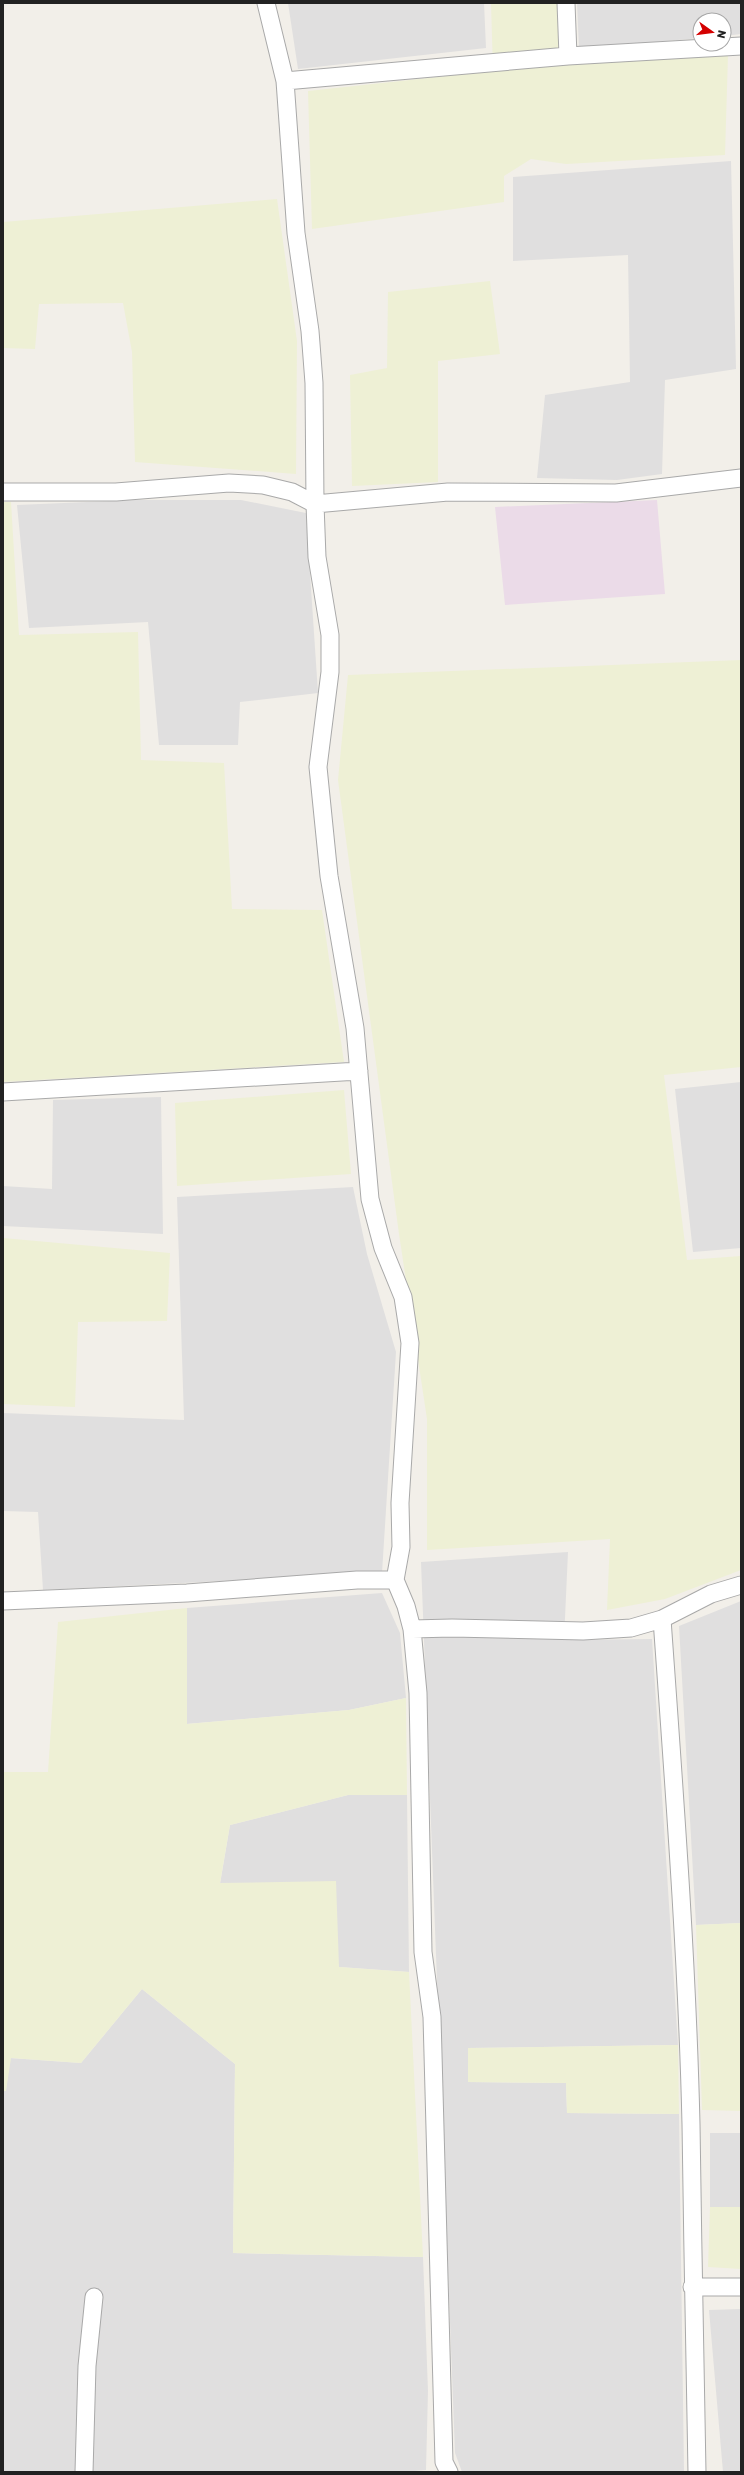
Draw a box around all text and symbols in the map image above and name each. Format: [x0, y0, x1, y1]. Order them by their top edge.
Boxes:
north arrow [692, 12, 732, 52]
text: N [714, 29, 728, 40]

